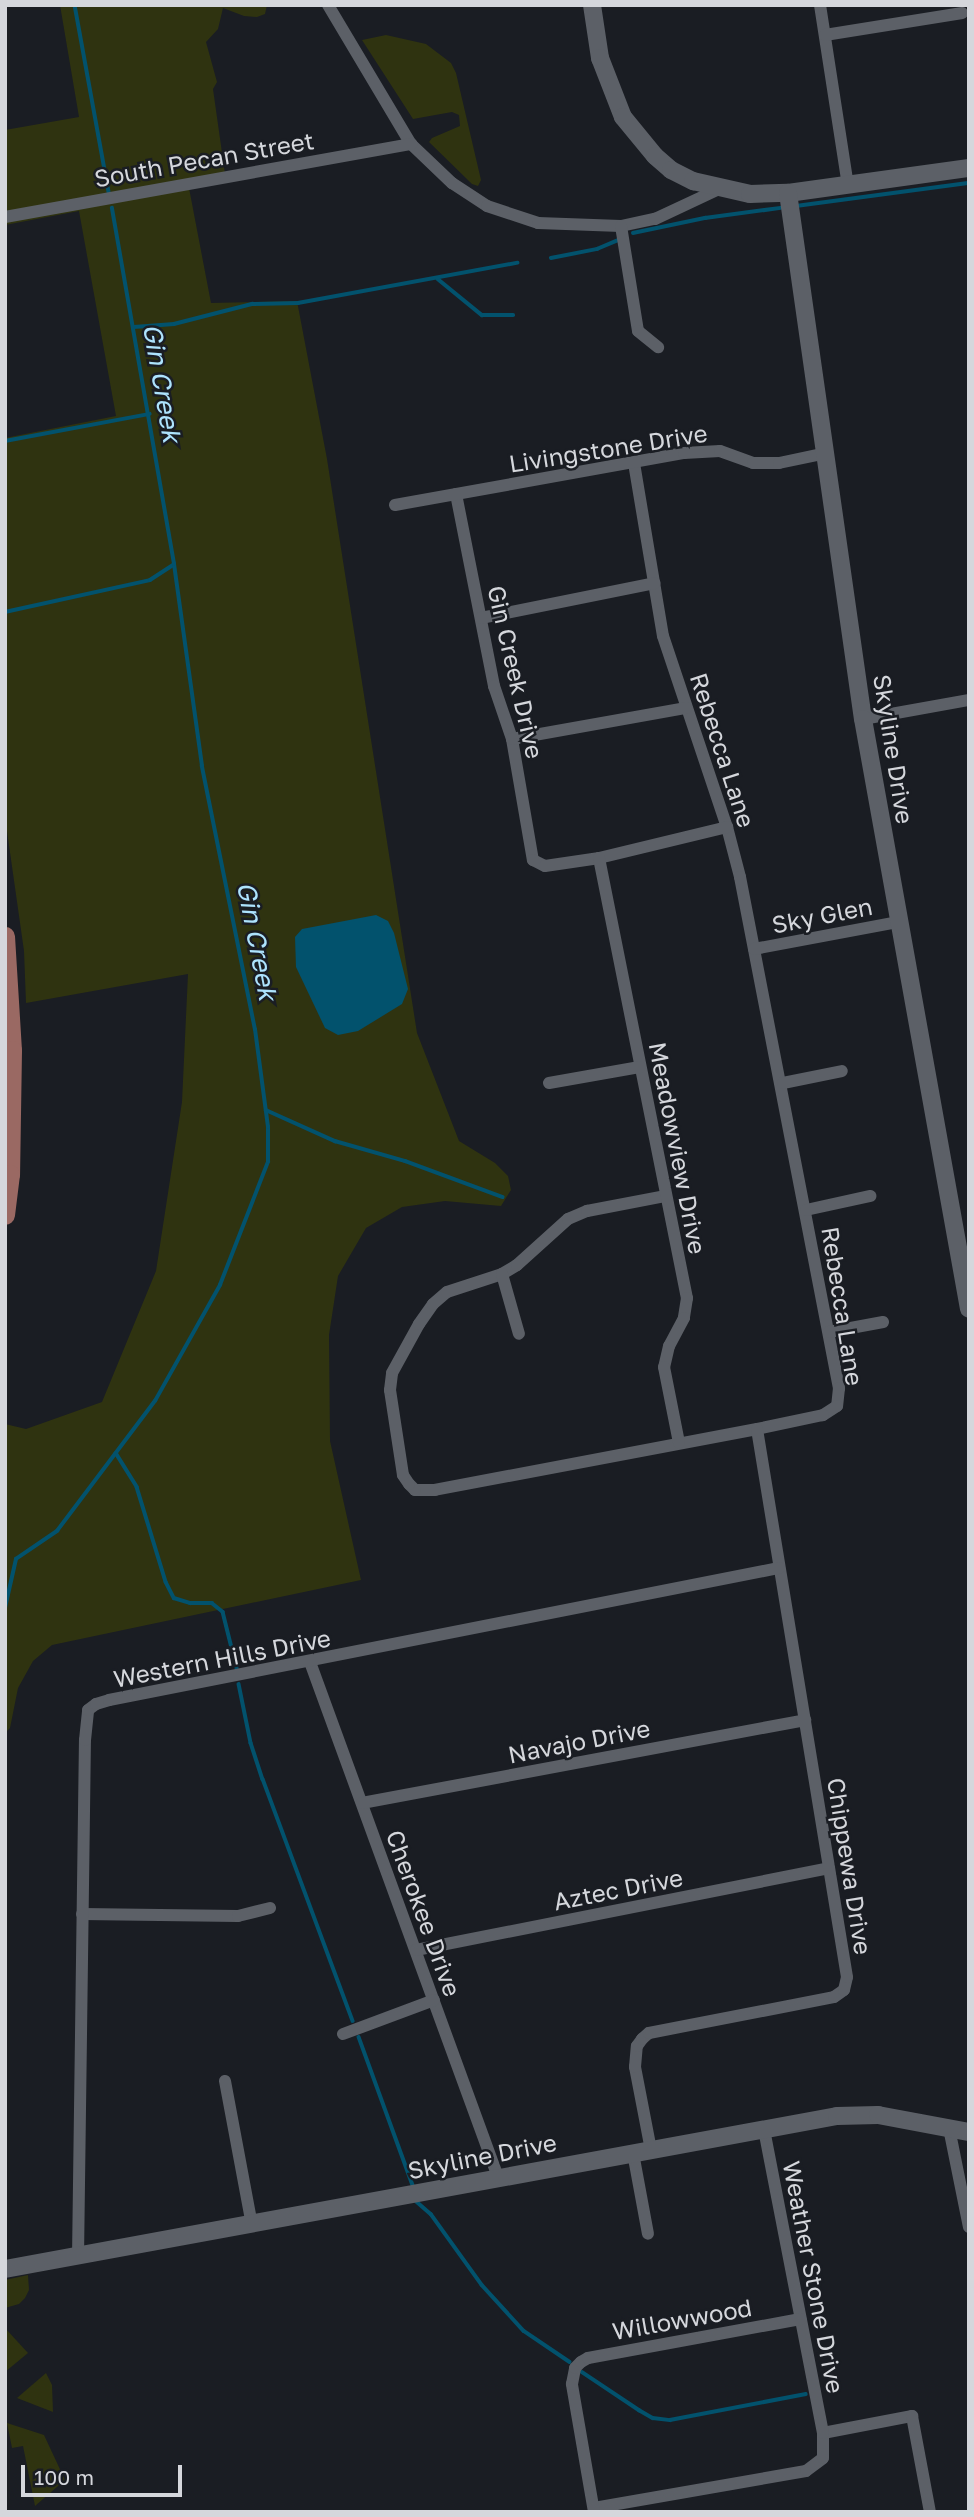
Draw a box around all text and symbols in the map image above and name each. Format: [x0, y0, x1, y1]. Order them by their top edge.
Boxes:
street label: South Pecan Street [92, 126, 316, 192]
water label: Gin Creek [136, 321, 188, 445]
street label: Livingstone Drive [507, 418, 709, 478]
street label: Gin Creek Drive [482, 583, 550, 761]
street label: Rebecca Lane [684, 669, 762, 831]
street label: Skyline Drive [868, 672, 920, 826]
water label: Gin Creek [230, 879, 284, 1003]
street label: Sky Glen [769, 891, 875, 939]
street label: Meadowview Drive [643, 1040, 713, 1256]
street label: Rebecca Lane [816, 1224, 870, 1388]
street label: Western Hills Drive [111, 1623, 333, 1693]
street label: Navajo Drive [506, 1713, 652, 1769]
street label: Chippewa Drive [822, 1775, 878, 1957]
street label: Cherokee Drive [381, 1826, 467, 2000]
street label: Aztec Drive [551, 1862, 685, 1916]
street label: Skyline Drive [405, 2127, 559, 2185]
street label: Weather Stone Drive [777, 2158, 851, 2396]
street label: Willowwood [610, 2293, 754, 2345]
scale bar [24, 2450, 186, 2494]
text: 100 m [34, 2464, 94, 2490]

